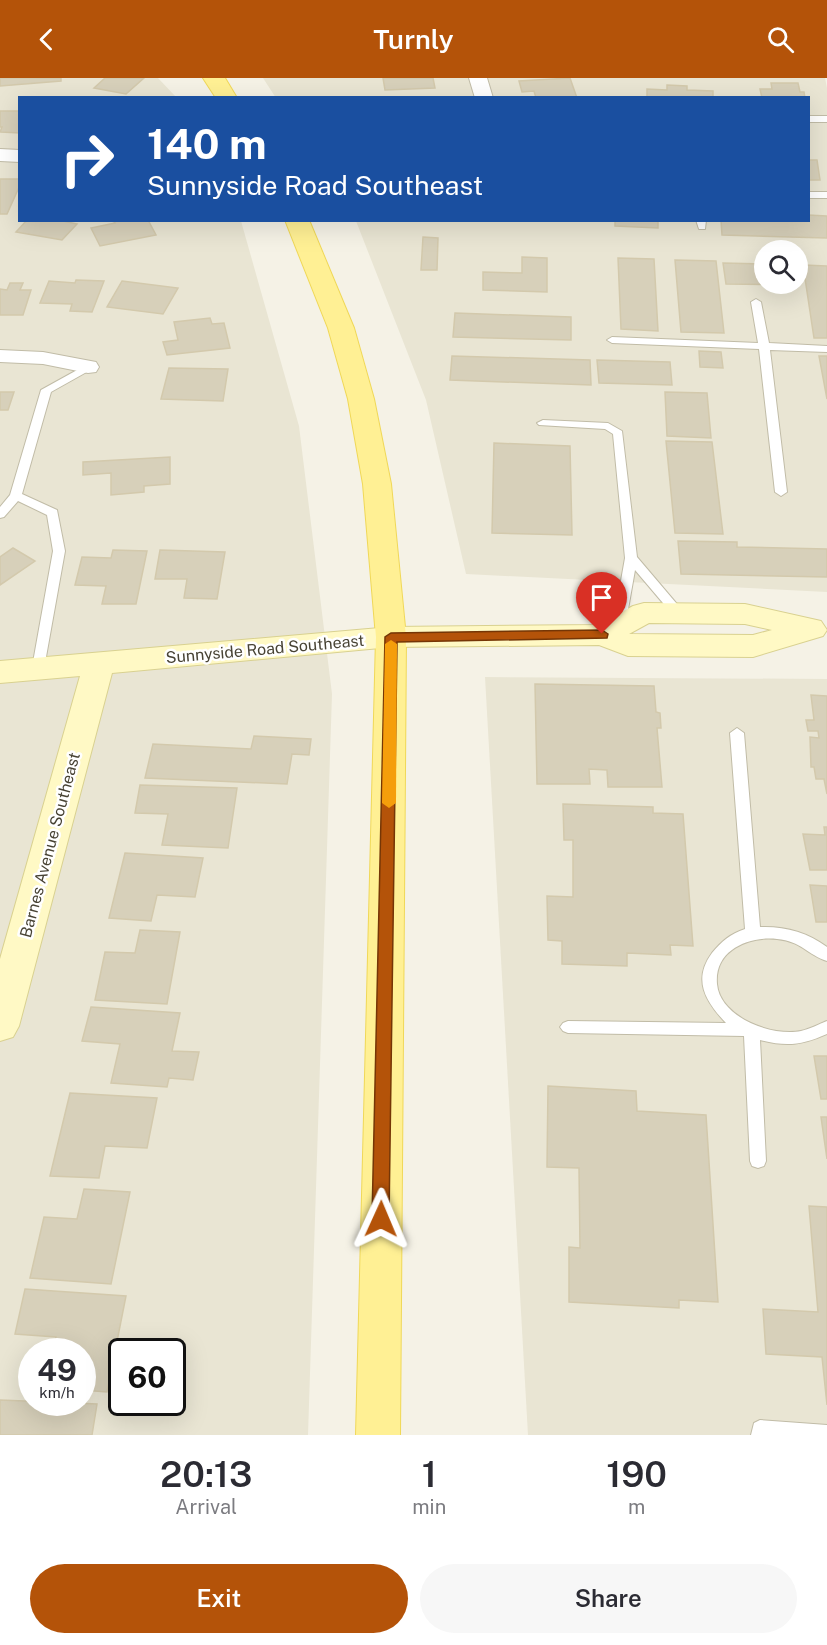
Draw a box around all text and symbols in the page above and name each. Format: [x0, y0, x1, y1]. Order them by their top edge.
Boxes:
icon: back [30, 23, 63, 56]
text: Turnly [373, 23, 454, 55]
icon: search [764, 23, 797, 56]
text: 140 m [147, 119, 267, 168]
icon: right [48, 120, 126, 198]
text: Sunnyside Road Southeast [147, 169, 483, 201]
map controls [754, 240, 808, 294]
button: search [754, 240, 808, 294]
pin [576, 572, 627, 634]
icon: arrive [585, 581, 618, 614]
street label: Sunnyside Road Southeast [165, 631, 365, 667]
street label: Barnes Avenue Southeast [16, 750, 84, 940]
position arrow [349, 1187, 413, 1251]
speed limit sign: 60 [108, 1338, 186, 1416]
text: 49 [37, 1352, 77, 1388]
text: km/h [39, 1384, 75, 1401]
text: 20:13 [160, 1453, 252, 1495]
text: 1 [422, 1453, 437, 1495]
text: 190 [606, 1453, 667, 1495]
text: Arrival [175, 1495, 237, 1519]
text: min [412, 1495, 446, 1519]
text: m [628, 1495, 645, 1519]
button: Exit [30, 1564, 408, 1633]
button: Share [420, 1564, 797, 1633]

